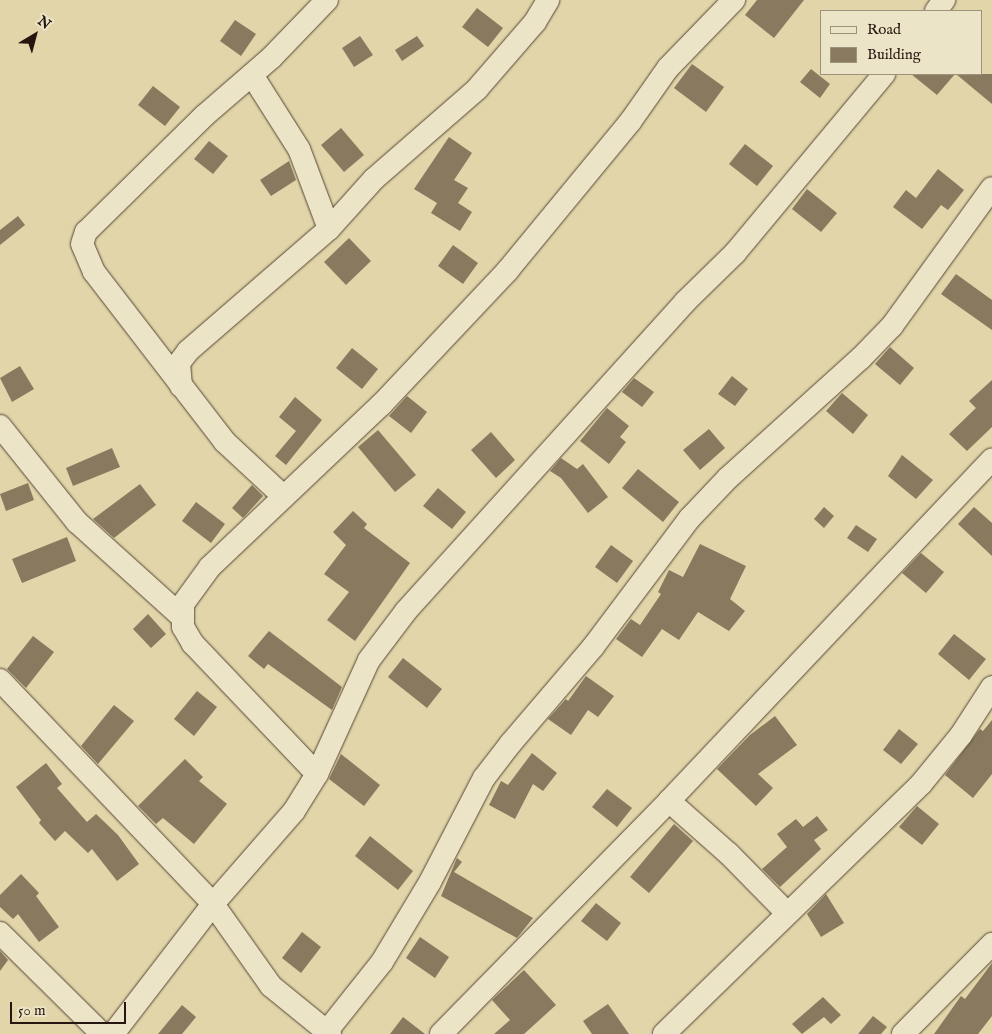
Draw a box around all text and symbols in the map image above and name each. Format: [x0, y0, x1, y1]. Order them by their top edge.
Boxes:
north arrow [10, 10, 60, 60]
legend [820, 10, 982, 75]
text: N [34, 12, 54, 34]
text: Road [867, 20, 901, 39]
text: Building [867, 45, 921, 64]
scale bar [12, 992, 129, 1024]
text: 50 m [18, 1001, 46, 1020]

